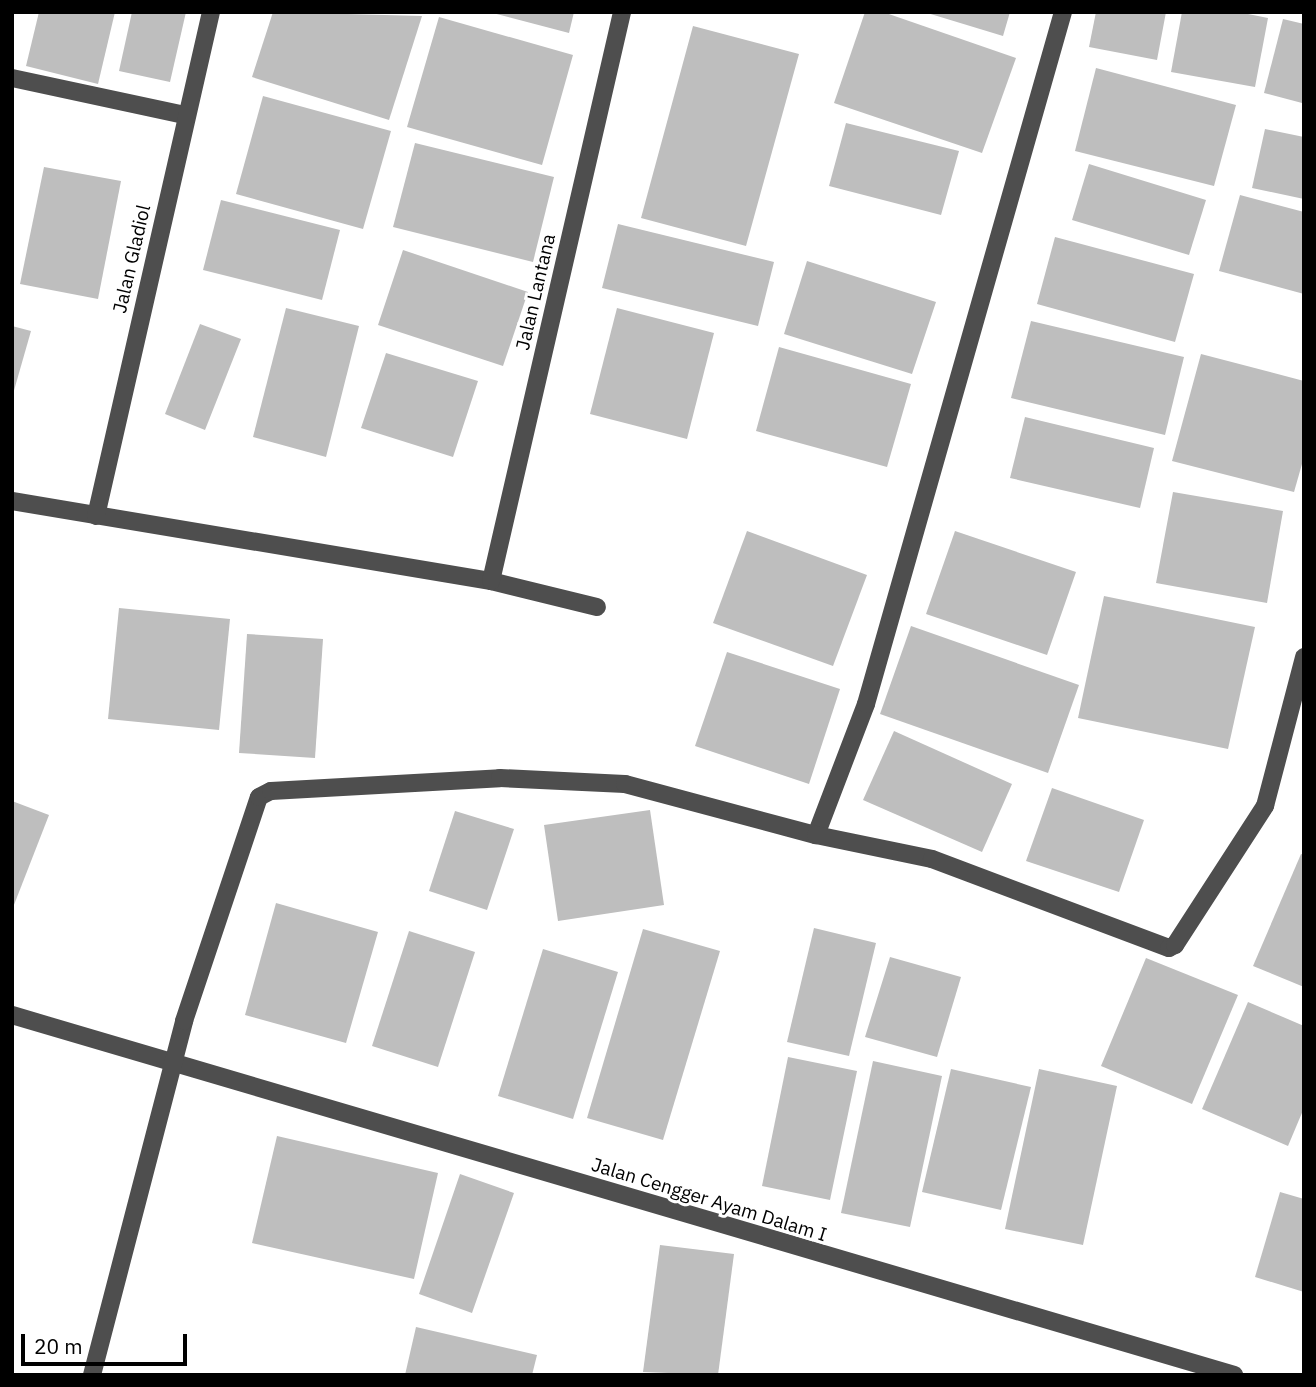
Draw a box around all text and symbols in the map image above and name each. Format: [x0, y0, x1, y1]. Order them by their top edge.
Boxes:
street label: Jalan Gladiol [108, 203, 156, 315]
street label: Jalan Lantana [512, 232, 560, 352]
street label: Jalan Cengger Ayam Dalam I [589, 1153, 829, 1247]
scale bar [24, 1320, 191, 1364]
text: 20 m [34, 1332, 83, 1360]

